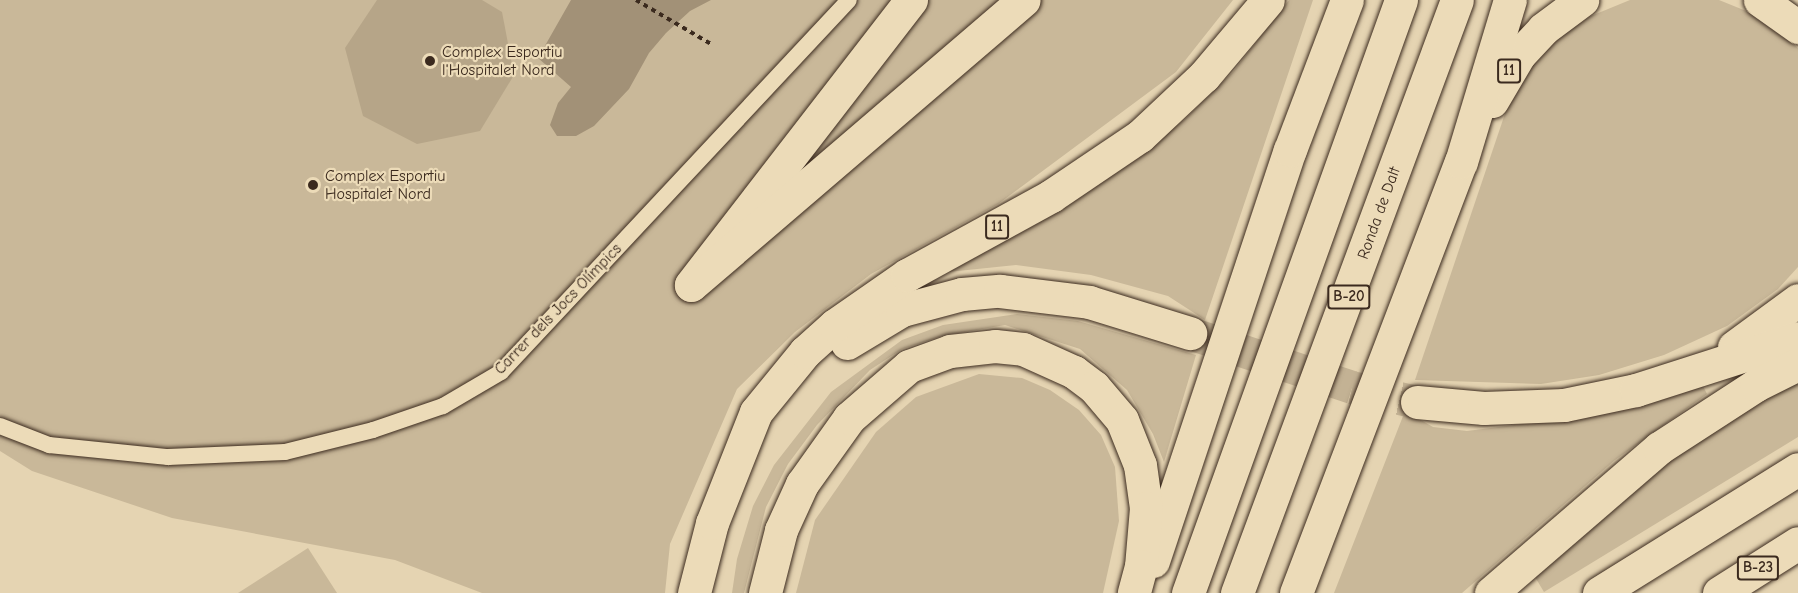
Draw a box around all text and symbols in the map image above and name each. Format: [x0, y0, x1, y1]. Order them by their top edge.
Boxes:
place label: Complex Esportiu l'Hospitalet Nord [442, 42, 562, 80]
marker: Complex Esportiu l'Hospitalet Nord [423, 54, 437, 68]
road number: 11 [1497, 59, 1521, 83]
street label: Ronda de Dalt [1353, 164, 1405, 262]
place label: Complex Esportiu Hospitalet Nord [325, 166, 445, 204]
marker: Complex Esportiu Hospitalet Nord [306, 178, 320, 192]
road number: 11 [985, 215, 1009, 239]
street label: Carrer dels Jocs Olímpics [490, 239, 626, 379]
road number: B-20 [1326, 285, 1372, 309]
road number: B-23 [1736, 556, 1780, 580]

